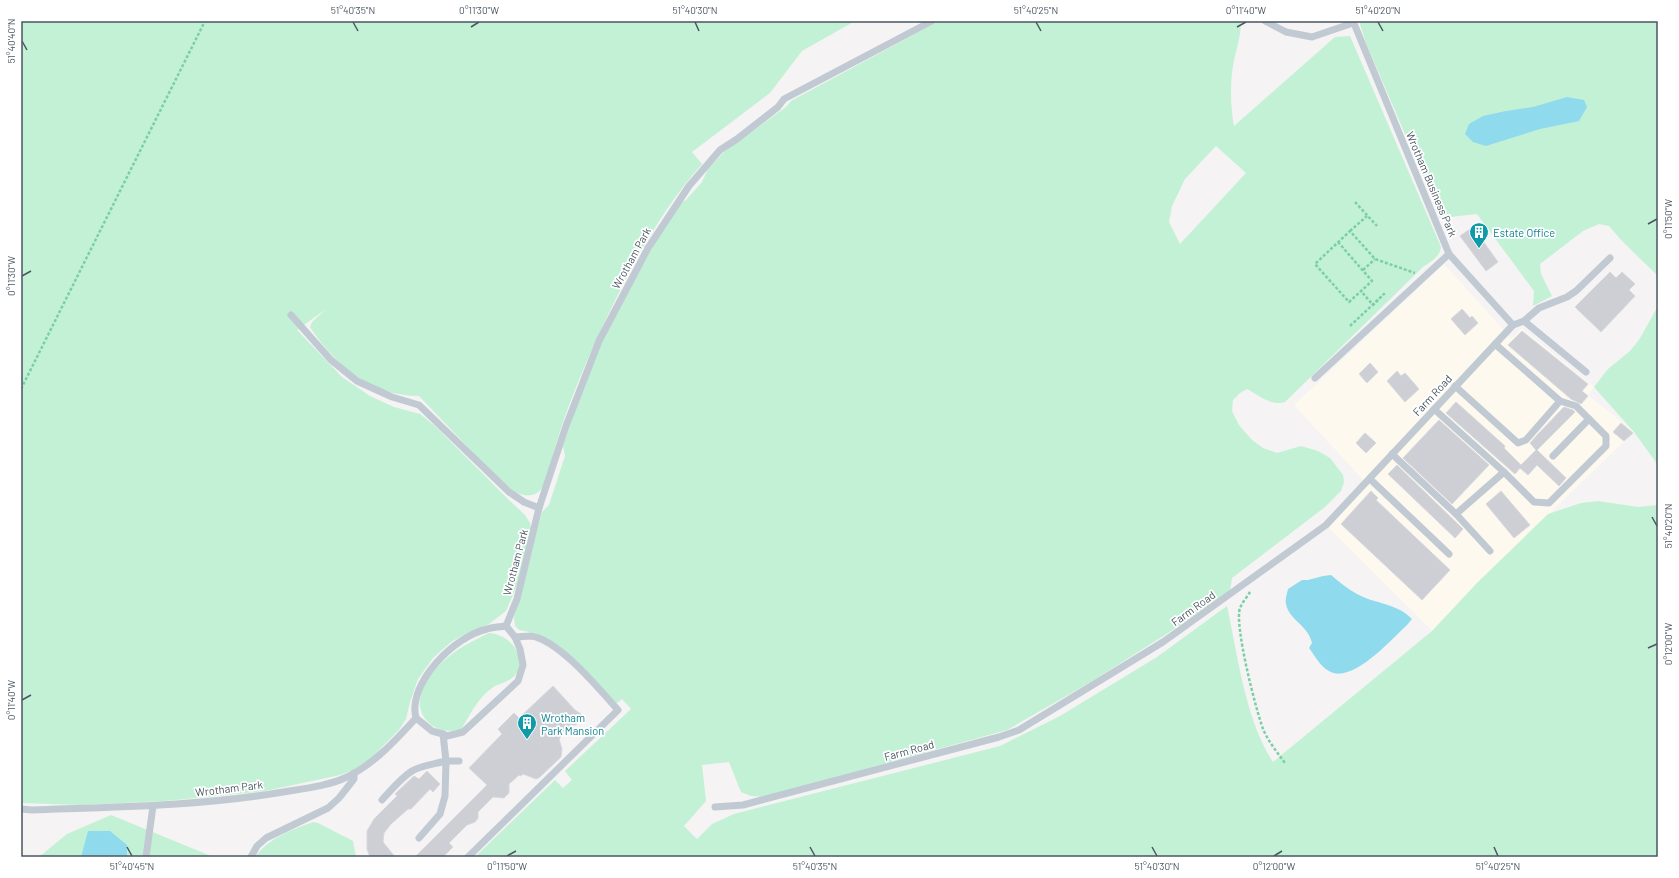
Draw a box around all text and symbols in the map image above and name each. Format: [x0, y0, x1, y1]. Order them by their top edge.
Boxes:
text: 51°40'35"N [331, 4, 375, 16]
text: 0°11'30"W [459, 4, 499, 16]
text: 51°40'30"N [673, 4, 717, 16]
text: 51°40'25"N [1014, 4, 1058, 16]
text: 0°11'40"W [1226, 4, 1266, 16]
text: 51°40'20"N [1355, 4, 1401, 16]
text: 51°40'40"N [5, 18, 17, 64]
street label: Wrotham Business Park [1404, 130, 1460, 239]
text: 0°11'50"W [1662, 199, 1674, 239]
building icon: Estate Office [1468, 221, 1490, 249]
street label: Wrotham Park [609, 225, 653, 291]
place label: Estate Office [1493, 226, 1555, 239]
text: 0°11'30"W [5, 256, 17, 296]
street label: Farm Road [1410, 372, 1454, 418]
text: 51°40'20"N [1662, 503, 1674, 549]
street label: Wrotham Park [500, 527, 530, 596]
street label: Farm Road [1168, 588, 1218, 628]
text: 0°12'00"W [1662, 623, 1674, 665]
text: 0°11'40"W [5, 680, 17, 720]
place label: Wrotham Park Mansion [541, 711, 604, 737]
building icon: Wrotham Park Mansion [516, 712, 538, 740]
street label: Farm Road [883, 737, 935, 763]
street label: Wrotham Park [195, 777, 264, 799]
text: 51°40'45"N [110, 860, 154, 872]
text: 0°11'50"W [487, 860, 527, 872]
text: 51°40'35"N [793, 860, 837, 872]
text: 51°40'30"N [1135, 860, 1179, 872]
text: 0°12'00"W [1253, 860, 1295, 872]
text: 51°40'25"N [1476, 860, 1520, 872]

